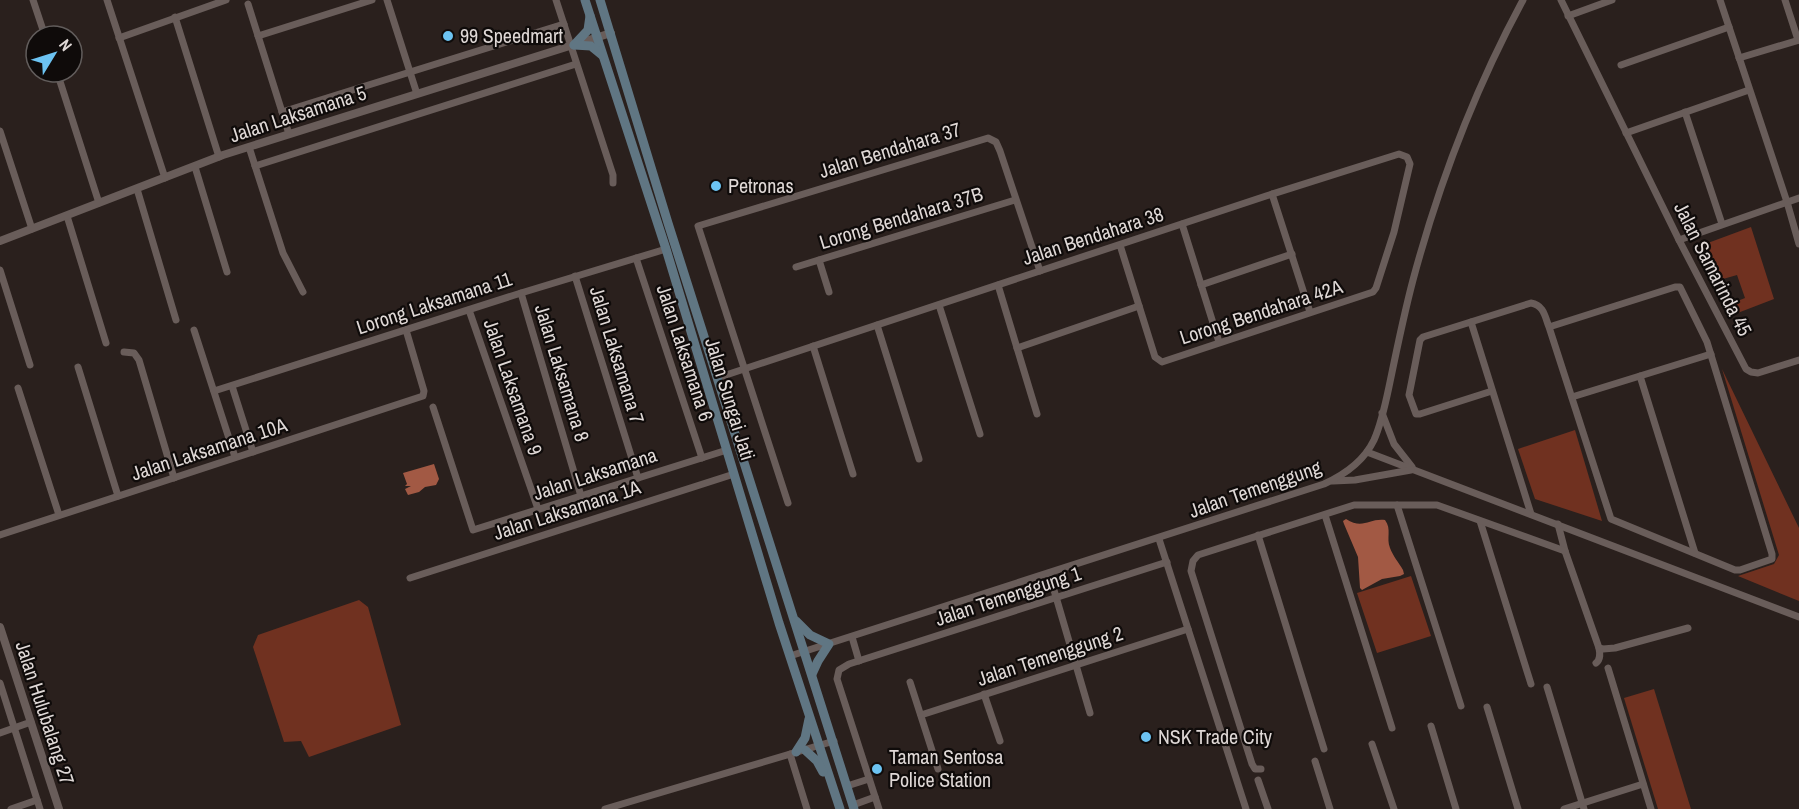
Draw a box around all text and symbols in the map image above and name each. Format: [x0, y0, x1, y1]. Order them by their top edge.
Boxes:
place label: 99 Speedmart [460, 22, 563, 49]
north arrow [24, 24, 84, 84]
marker: 99 Speedmart [441, 29, 455, 43]
text: N [54, 34, 77, 55]
street label: Jalan Laksamana 5 [226, 79, 370, 148]
street label: Jalan Bendahara 37 [816, 115, 964, 184]
place label: Petronas [728, 172, 794, 199]
marker: Petronas [709, 179, 723, 193]
street label: Lorong Bendahara 37B [816, 180, 986, 255]
street label: Jalan Samarinda 45 [1668, 197, 1759, 340]
street label: Jalan Bendahara 38 [1019, 200, 1167, 271]
street label: Lorong Laksamana 11 [353, 265, 515, 340]
street label: Lorong Bendahara 42A [1176, 272, 1346, 351]
street label: Jalan Laksamana 6 [651, 281, 720, 425]
street label: Jalan Laksamana 7 [584, 283, 651, 427]
street label: Jalan Laksamana 8 [529, 301, 596, 445]
street label: Jalan Laksamana 9 [478, 315, 549, 458]
street label: Jalan Sungai Jati [699, 334, 762, 463]
street label: Jalan Laksamana 10A [128, 411, 290, 486]
street label: Jalan Laksamana [530, 441, 660, 506]
street label: Jalan Temenggung [1185, 453, 1325, 524]
street label: Jalan Laksamana 1A [490, 473, 644, 546]
street label: Jalan Temenggung 1 [931, 559, 1084, 632]
street label: Jalan Temenggung 2 [973, 619, 1126, 692]
street label: Jalan Hulubalang 27 [10, 638, 81, 788]
place label: NSK Trade City [1158, 723, 1273, 750]
marker: NSK Trade City [1139, 730, 1153, 744]
place label: Taman Sentosa Police Station [889, 743, 1003, 793]
marker: Taman Sentosa Police Station [870, 762, 884, 776]

